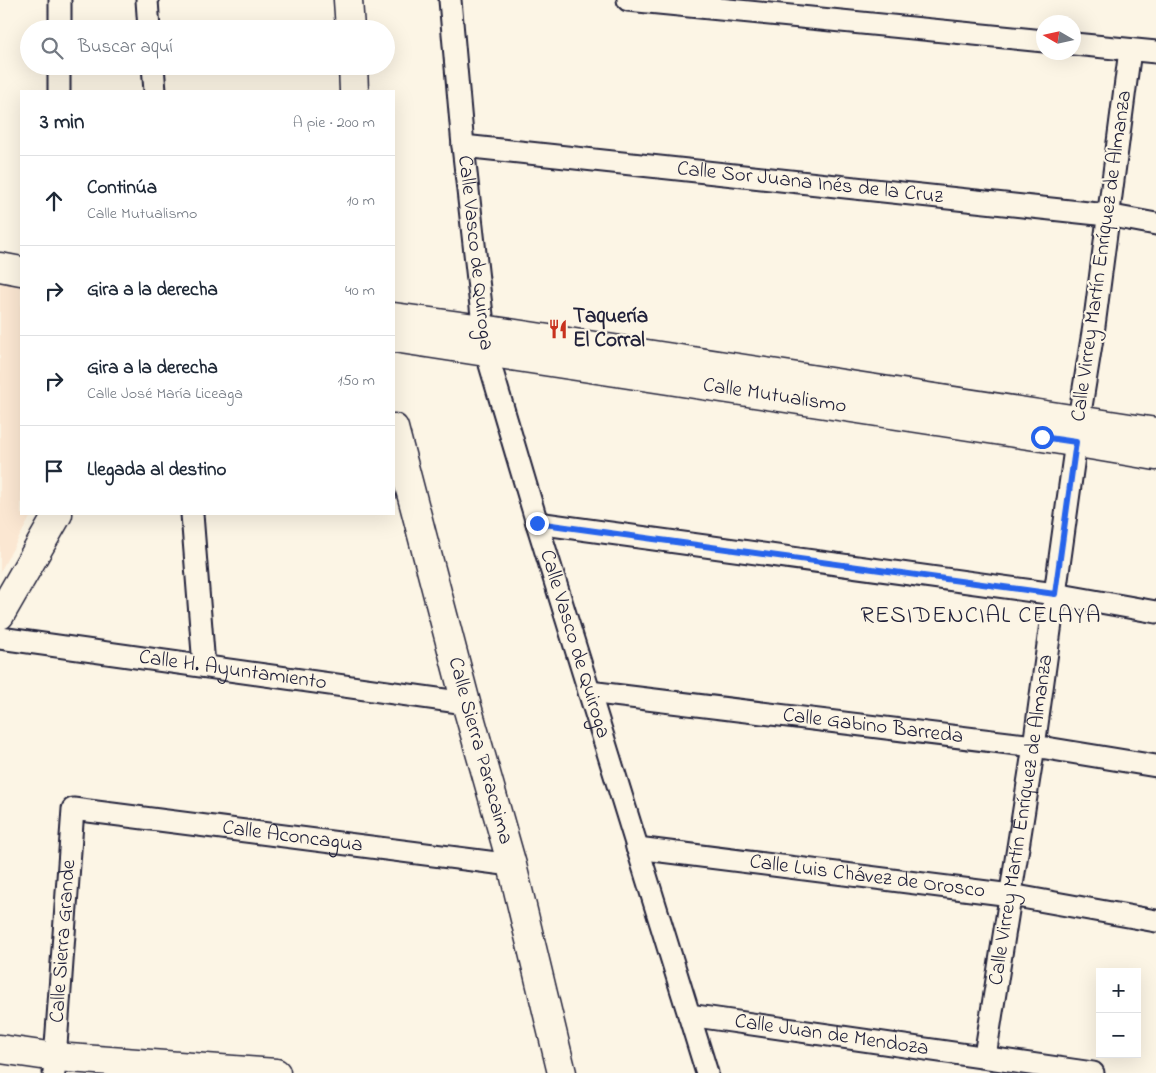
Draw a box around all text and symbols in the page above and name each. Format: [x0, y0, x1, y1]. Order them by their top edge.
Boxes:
north arrow [1036, 15, 1081, 60]
search box [20, 20, 395, 75]
icon: search [38, 34, 66, 62]
text: Buscar aquí [78, 34, 173, 61]
street label: Calle Virrey Martín Enríquez de Almanza [1064, 88, 1142, 424]
text: 3 min [40, 108, 84, 138]
text: A pie · 200 m [293, 111, 375, 135]
street label: Calle Vasco de Quiroga [449, 154, 501, 352]
street label: Calle Sor Juana Inés de la Cruz [675, 154, 945, 212]
text: Continúa [87, 175, 157, 202]
icon: ahead [40, 187, 68, 215]
text: 10 m [347, 189, 375, 213]
text: Calle Mutualismo [87, 202, 197, 226]
icon: right [40, 277, 68, 305]
text: Gira a la derecha [87, 277, 218, 304]
text: 40 m [345, 279, 375, 303]
place label: Taquería El Corral [573, 302, 648, 356]
restaurant icon: Taquería El Corral [547, 318, 569, 340]
text: Gira a la derecha [87, 355, 218, 382]
icon: right [40, 367, 68, 395]
text: 150 m [337, 369, 375, 393]
street label: Calle Mutualismo [701, 370, 849, 422]
text: Calle José María Liceaga [87, 382, 243, 406]
route start [1031, 426, 1054, 449]
icon: arrive [40, 457, 68, 485]
text: Llegada al destino [87, 457, 226, 484]
route end [526, 512, 549, 535]
street label: Calle Vasco de Quiroga [531, 546, 618, 742]
district label: RESIDENCIAL CELAYA [861, 599, 1101, 634]
street label: Calle H. Ayuntamiento [137, 643, 329, 698]
street label: Calle Virrey Martín Enríquez de Almanza [981, 652, 1062, 987]
street label: Calle Sierra Paracaima [440, 654, 520, 848]
street label: Calle Gabino Barreda [781, 701, 965, 752]
street label: Calle Aconcagua [220, 813, 365, 861]
street label: Calle Luis Chávez de Orosco [748, 847, 987, 907]
street label: Calle Sierra Grande [43, 858, 84, 1024]
map controls [1096, 968, 1141, 1058]
button: + [1096, 968, 1141, 1013]
street label: Calle Juan de Mendoza [733, 1007, 931, 1064]
button: − [1096, 1013, 1141, 1058]

